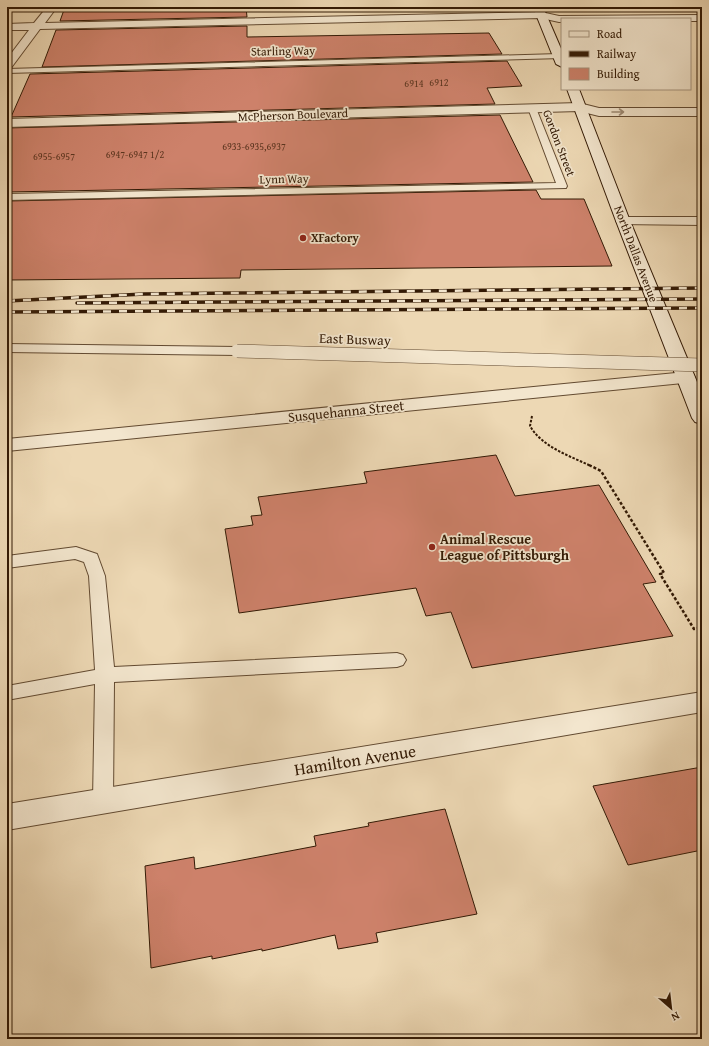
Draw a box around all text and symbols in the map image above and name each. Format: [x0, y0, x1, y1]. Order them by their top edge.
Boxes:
legend [561, 18, 691, 90]
text: Road [597, 25, 623, 42]
street label: Starling Way [251, 41, 315, 60]
text: Railway [597, 45, 636, 62]
text: Building [597, 65, 640, 82]
house number: 6912 [429, 75, 449, 90]
house number: 6914 [404, 76, 424, 91]
street label: McPherson Boulevard [238, 104, 349, 125]
street label: Gordon Street [539, 107, 580, 179]
one-way arrow [611, 108, 624, 116]
house number: 6933-6935,6937 [222, 139, 286, 154]
house number: 6947-6947 1/2 [106, 147, 164, 162]
house number: 6955-6957 [33, 149, 75, 164]
street label: Lynn Way [259, 170, 309, 187]
street label: North Dallas Avenue [610, 203, 663, 305]
place label: XFactory [311, 229, 359, 246]
marker: XFactory [298, 233, 308, 243]
street label: East Busway [319, 328, 391, 350]
street label: Susquehanna Street [287, 395, 405, 427]
place label: Animal Rescue League of Pittsburgh [440, 529, 570, 565]
marker: Animal Rescue League of Pittsburgh [427, 542, 437, 552]
street label: Hamilton Avenue [292, 738, 418, 781]
north arrow [651, 988, 691, 1028]
text: N [668, 1008, 683, 1026]

